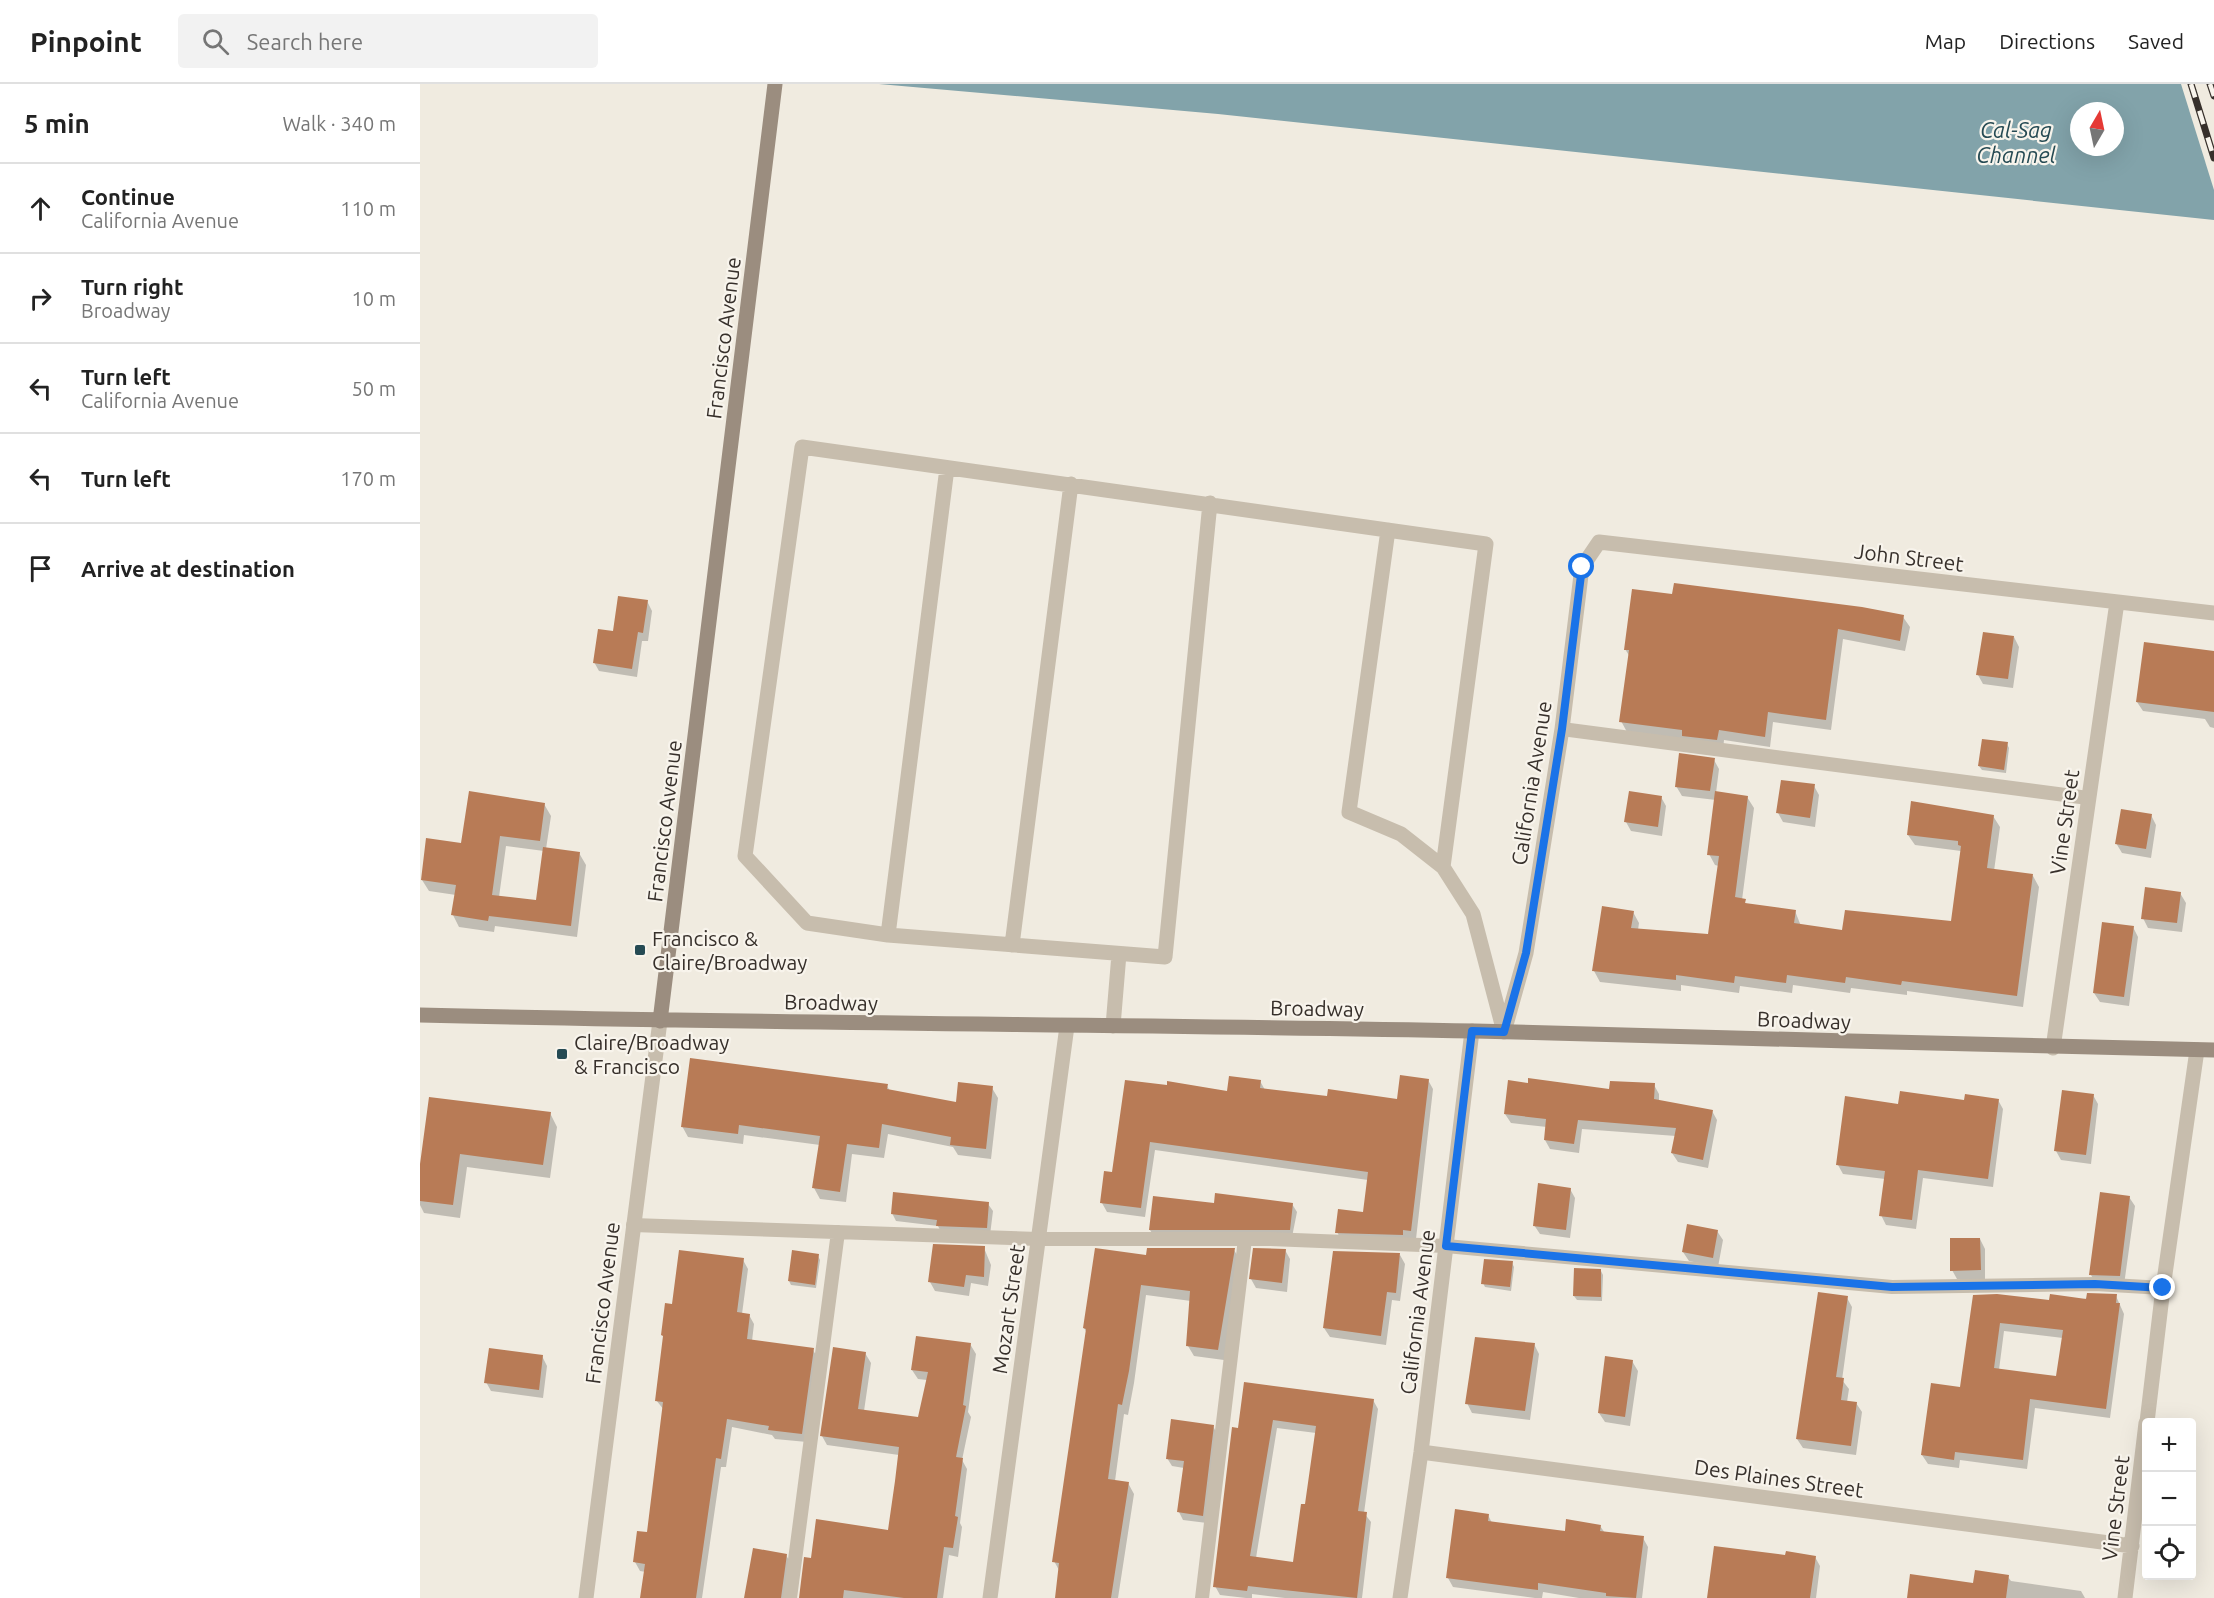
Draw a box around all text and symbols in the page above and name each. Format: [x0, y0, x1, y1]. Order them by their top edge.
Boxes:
search box [178, 14, 598, 68]
icon: search [199, 25, 232, 58]
text: Pinpoint [30, 26, 142, 57]
text: Search here [247, 29, 363, 54]
text: Map [1925, 29, 1966, 53]
text: Directions [1999, 29, 2095, 53]
text: Saved [2128, 29, 2184, 53]
north arrow [2070, 102, 2124, 156]
text: 5 min [24, 109, 90, 138]
text: Walk · 340 m [283, 112, 396, 135]
water label: Cal-Sag Channel [1976, 117, 2056, 167]
text: Continue [81, 184, 175, 209]
icon: ahead [24, 192, 57, 225]
text: 110 m [340, 197, 396, 220]
text: California Avenue [81, 209, 239, 232]
street label: Francisco Avenue [701, 256, 745, 420]
text: Turn right [81, 274, 183, 299]
icon: right [24, 282, 57, 315]
text: 10 m [352, 287, 396, 310]
text: Broadway [81, 299, 170, 322]
text: Turn left [81, 364, 171, 389]
icon: left [24, 372, 57, 405]
text: 50 m [352, 377, 396, 400]
text: California Avenue [81, 389, 239, 412]
icon: left [24, 462, 57, 495]
text: Turn left [81, 466, 171, 491]
text: 170 m [340, 467, 396, 490]
street label: John Street [1853, 538, 1965, 576]
icon: arrive [24, 552, 57, 585]
route start [1568, 553, 1594, 579]
text: Arrive at destination [81, 556, 295, 581]
street label: California Avenue [1506, 699, 1556, 867]
street label: Francisco Avenue [642, 739, 686, 903]
street label: Vine Street [2045, 768, 2083, 876]
place label: Francisco & Claire/Broadway [652, 926, 807, 974]
marker: Francisco & Claire/Broadway [633, 943, 647, 957]
street label: Broadway [784, 989, 878, 1015]
street label: Broadway [1270, 995, 1364, 1021]
street label: Broadway [1757, 1006, 1851, 1034]
place label: Claire/Broadway & Francisco [574, 1030, 729, 1078]
marker: Claire/Broadway & Francisco [555, 1047, 569, 1061]
street label: Francisco Avenue [580, 1221, 624, 1385]
street label: California Avenue [1395, 1228, 1439, 1396]
street label: Mozart Street [987, 1243, 1029, 1375]
route end [2149, 1274, 2175, 1300]
map controls [2142, 1418, 2196, 1580]
button: + [2142, 1418, 2196, 1472]
street label: Des Plaines Street [1693, 1454, 1865, 1502]
street label: Vine Street [2097, 1454, 2133, 1562]
button: − [2142, 1472, 2196, 1526]
button: locate [2142, 1526, 2196, 1580]

